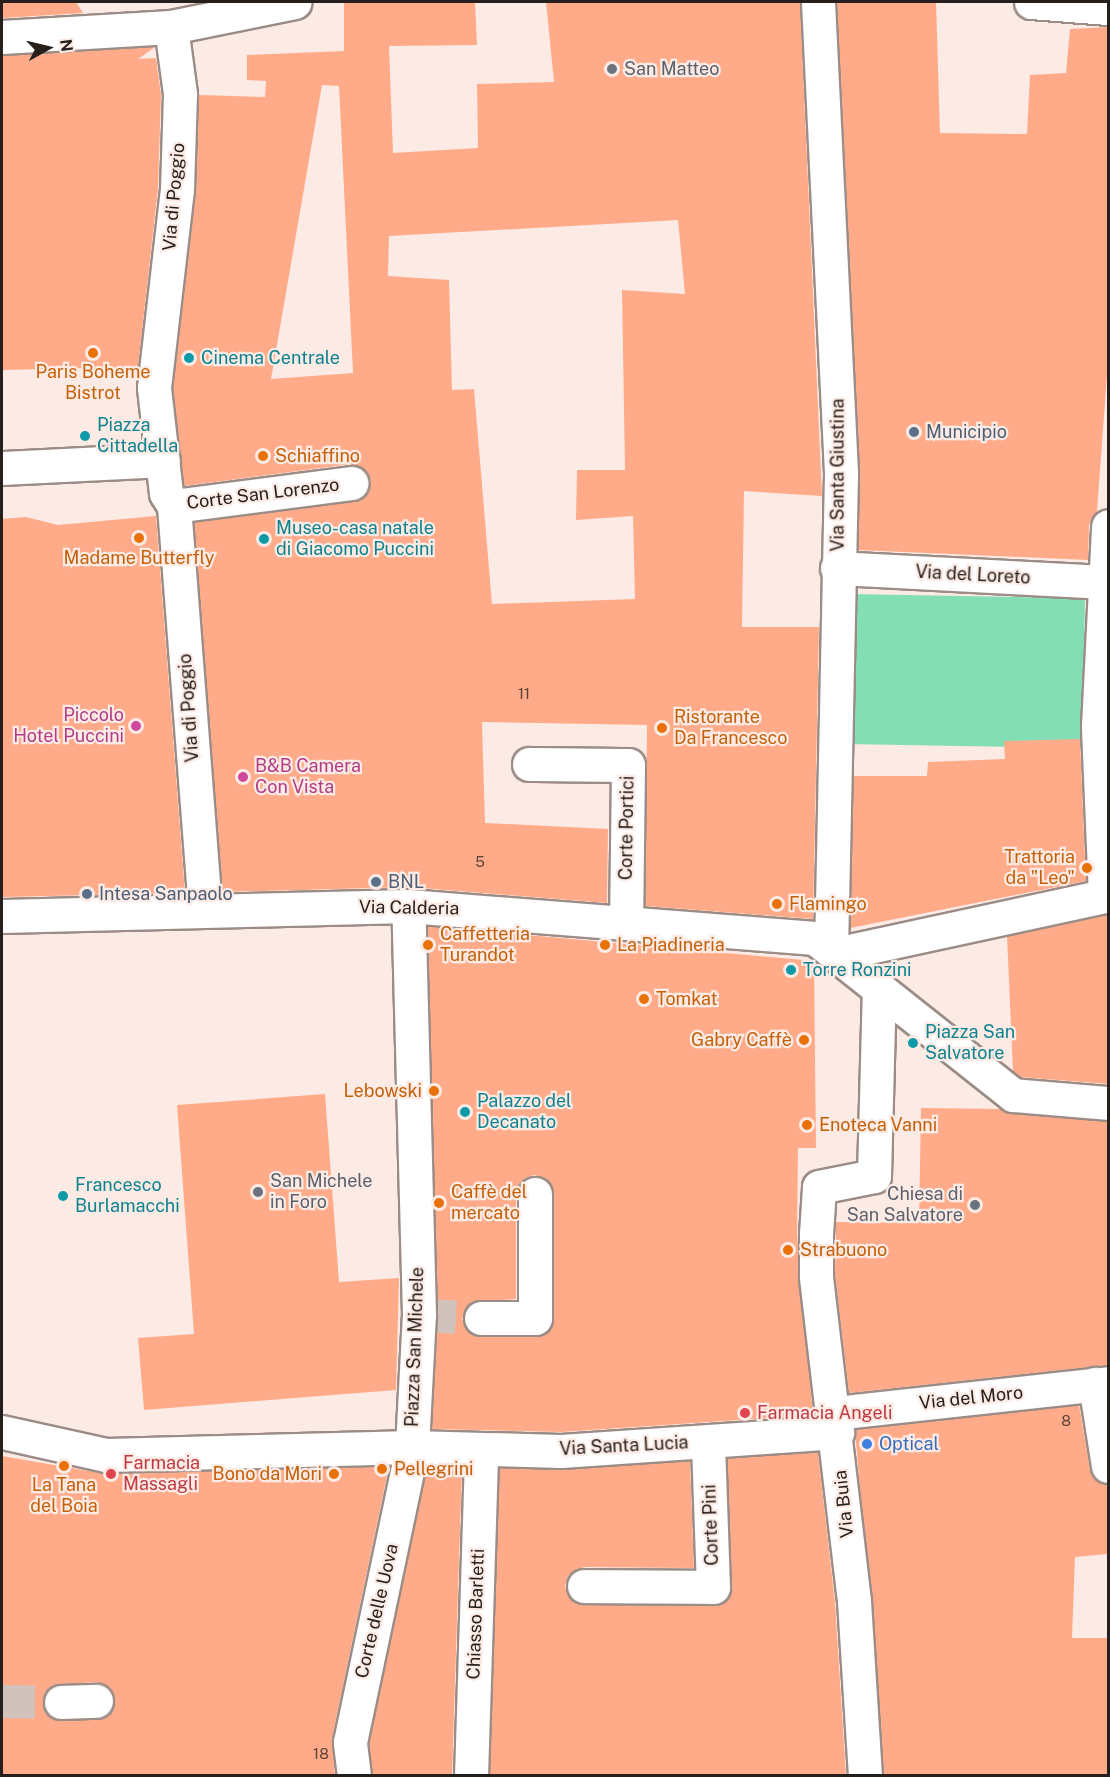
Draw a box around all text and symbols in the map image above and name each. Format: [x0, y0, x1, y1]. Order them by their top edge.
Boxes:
north arrow [18, 18, 78, 78]
text: N [56, 38, 77, 53]
place label: San Matteo [624, 58, 719, 80]
marker: San Matteo [605, 62, 619, 76]
street label: Via di Poggio [158, 142, 190, 252]
marker: Paris Boheme Bistrot [86, 346, 100, 360]
place label: Cinema Centrale [201, 347, 340, 369]
marker: Cinema Centrale [182, 351, 196, 365]
place label: Paris Boheme Bistrot [36, 362, 150, 404]
street label: Via Santa Giustina [827, 399, 849, 551]
place label: Piazza Cittadella [97, 415, 178, 458]
place label: Municipio [926, 421, 1007, 443]
marker: Municipio [907, 425, 921, 439]
marker: Piazza Cittadella [78, 429, 92, 443]
place label: Schiaffino [275, 445, 360, 467]
marker: Schiaffino [256, 449, 270, 463]
street label: Corte San Lorenzo [185, 474, 341, 514]
place label: Museo-casa natale di Giacomo Puccini [276, 518, 434, 560]
marker: Madame Butterfly [132, 531, 146, 545]
marker: Museo-casa natale di Giacomo Puccini [257, 532, 271, 546]
place label: Madame Butterfly [64, 547, 214, 569]
street label: Via del Loreto [915, 561, 1031, 589]
street label: Via di Poggio [174, 653, 204, 763]
house number: 11 [518, 685, 530, 703]
place label: Piccolo Hotel Puccini [13, 705, 124, 748]
place label: Ristorante Da Francesco [674, 707, 787, 750]
marker: Piccolo Hotel Puccini [129, 719, 143, 733]
marker: Ristorante Da Francesco [655, 721, 669, 735]
place label: B&B Camera Con Vista [255, 756, 361, 798]
marker: B&B Camera Con Vista [236, 770, 250, 784]
street label: Corte Portici [615, 776, 639, 880]
place label: Trattoria da "Leo" [1004, 847, 1075, 890]
house number: 5 [475, 853, 485, 871]
marker: Trattoria da "Leo" [1080, 861, 1094, 875]
place label: BNL [388, 871, 424, 893]
marker: BNL [369, 875, 383, 889]
place label: Intesa Sanpaolo [99, 883, 233, 905]
marker: Intesa Sanpaolo [80, 887, 94, 901]
place label: Flamingo [789, 893, 867, 915]
street label: Via Calderia [359, 896, 459, 920]
marker: Flamingo [770, 897, 784, 911]
place label: Caffetteria Turandot [440, 924, 530, 966]
place label: La Piadineria [617, 934, 725, 956]
marker: Caffetteria Turandot [421, 938, 435, 952]
marker: La Piadineria [598, 938, 612, 952]
place label: Torre Ronzini [803, 959, 912, 981]
marker: Torre Ronzini [784, 963, 798, 977]
place label: Tomkat [656, 988, 718, 1010]
marker: Tomkat [637, 992, 651, 1006]
place label: Piazza San Salvatore [925, 1022, 1015, 1064]
place label: Gabry Caffè [691, 1029, 792, 1051]
marker: Gabry Caffè [797, 1033, 811, 1047]
marker: Piazza San Salvatore [906, 1036, 920, 1050]
place label: Lebowski [343, 1080, 422, 1102]
marker: Lebowski [427, 1084, 441, 1098]
place label: Palazzo del Decanato [477, 1091, 572, 1134]
marker: Palazzo del Decanato [458, 1105, 472, 1119]
place label: Enoteca Vanni [819, 1114, 938, 1136]
marker: Enoteca Vanni [800, 1118, 814, 1132]
place label: San Michele in Foro [270, 1171, 373, 1214]
place label: Francesco Burlamacchi [75, 1175, 180, 1218]
place label: Caffè del mercato [451, 1182, 528, 1224]
place label: Chiesa di San Salvatore [847, 1184, 963, 1226]
marker: San Michele in Foro [251, 1185, 265, 1199]
marker: Francesco Burlamacchi [56, 1189, 70, 1203]
marker: Caffè del mercato [432, 1196, 446, 1210]
marker: Chiesa di San Salvatore [968, 1198, 982, 1212]
place label: Strabuono [800, 1239, 887, 1261]
marker: Strabuono [781, 1243, 795, 1257]
street label: Piazza San Michele [401, 1267, 429, 1427]
street label: Via del Moro [918, 1382, 1024, 1414]
place label: Farmacia Angeli [757, 1402, 893, 1424]
marker: Farmacia Angeli [738, 1406, 752, 1420]
house number: 8 [1061, 1412, 1071, 1430]
street label: Via Santa Lucia [559, 1432, 689, 1460]
place label: Optical [879, 1433, 939, 1455]
marker: Optical [860, 1437, 874, 1451]
place label: Farmacia Massagli [123, 1453, 200, 1496]
place label: Pellegrini [394, 1458, 473, 1480]
marker: La Tana del Boia [57, 1459, 71, 1473]
marker: Pellegrini [375, 1462, 389, 1476]
place label: Bono da Mori [212, 1463, 322, 1485]
marker: Farmacia Massagli [104, 1467, 118, 1481]
marker: Bono da Mori [327, 1467, 341, 1481]
street label: Via Buia [830, 1469, 858, 1539]
place label: La Tana del Boia [30, 1475, 98, 1518]
street label: Corte Pini [699, 1484, 723, 1566]
street label: Corte delle Uova [351, 1541, 403, 1681]
street label: Chiasso Barletti [463, 1548, 489, 1680]
house number: 18 [313, 1745, 329, 1763]

